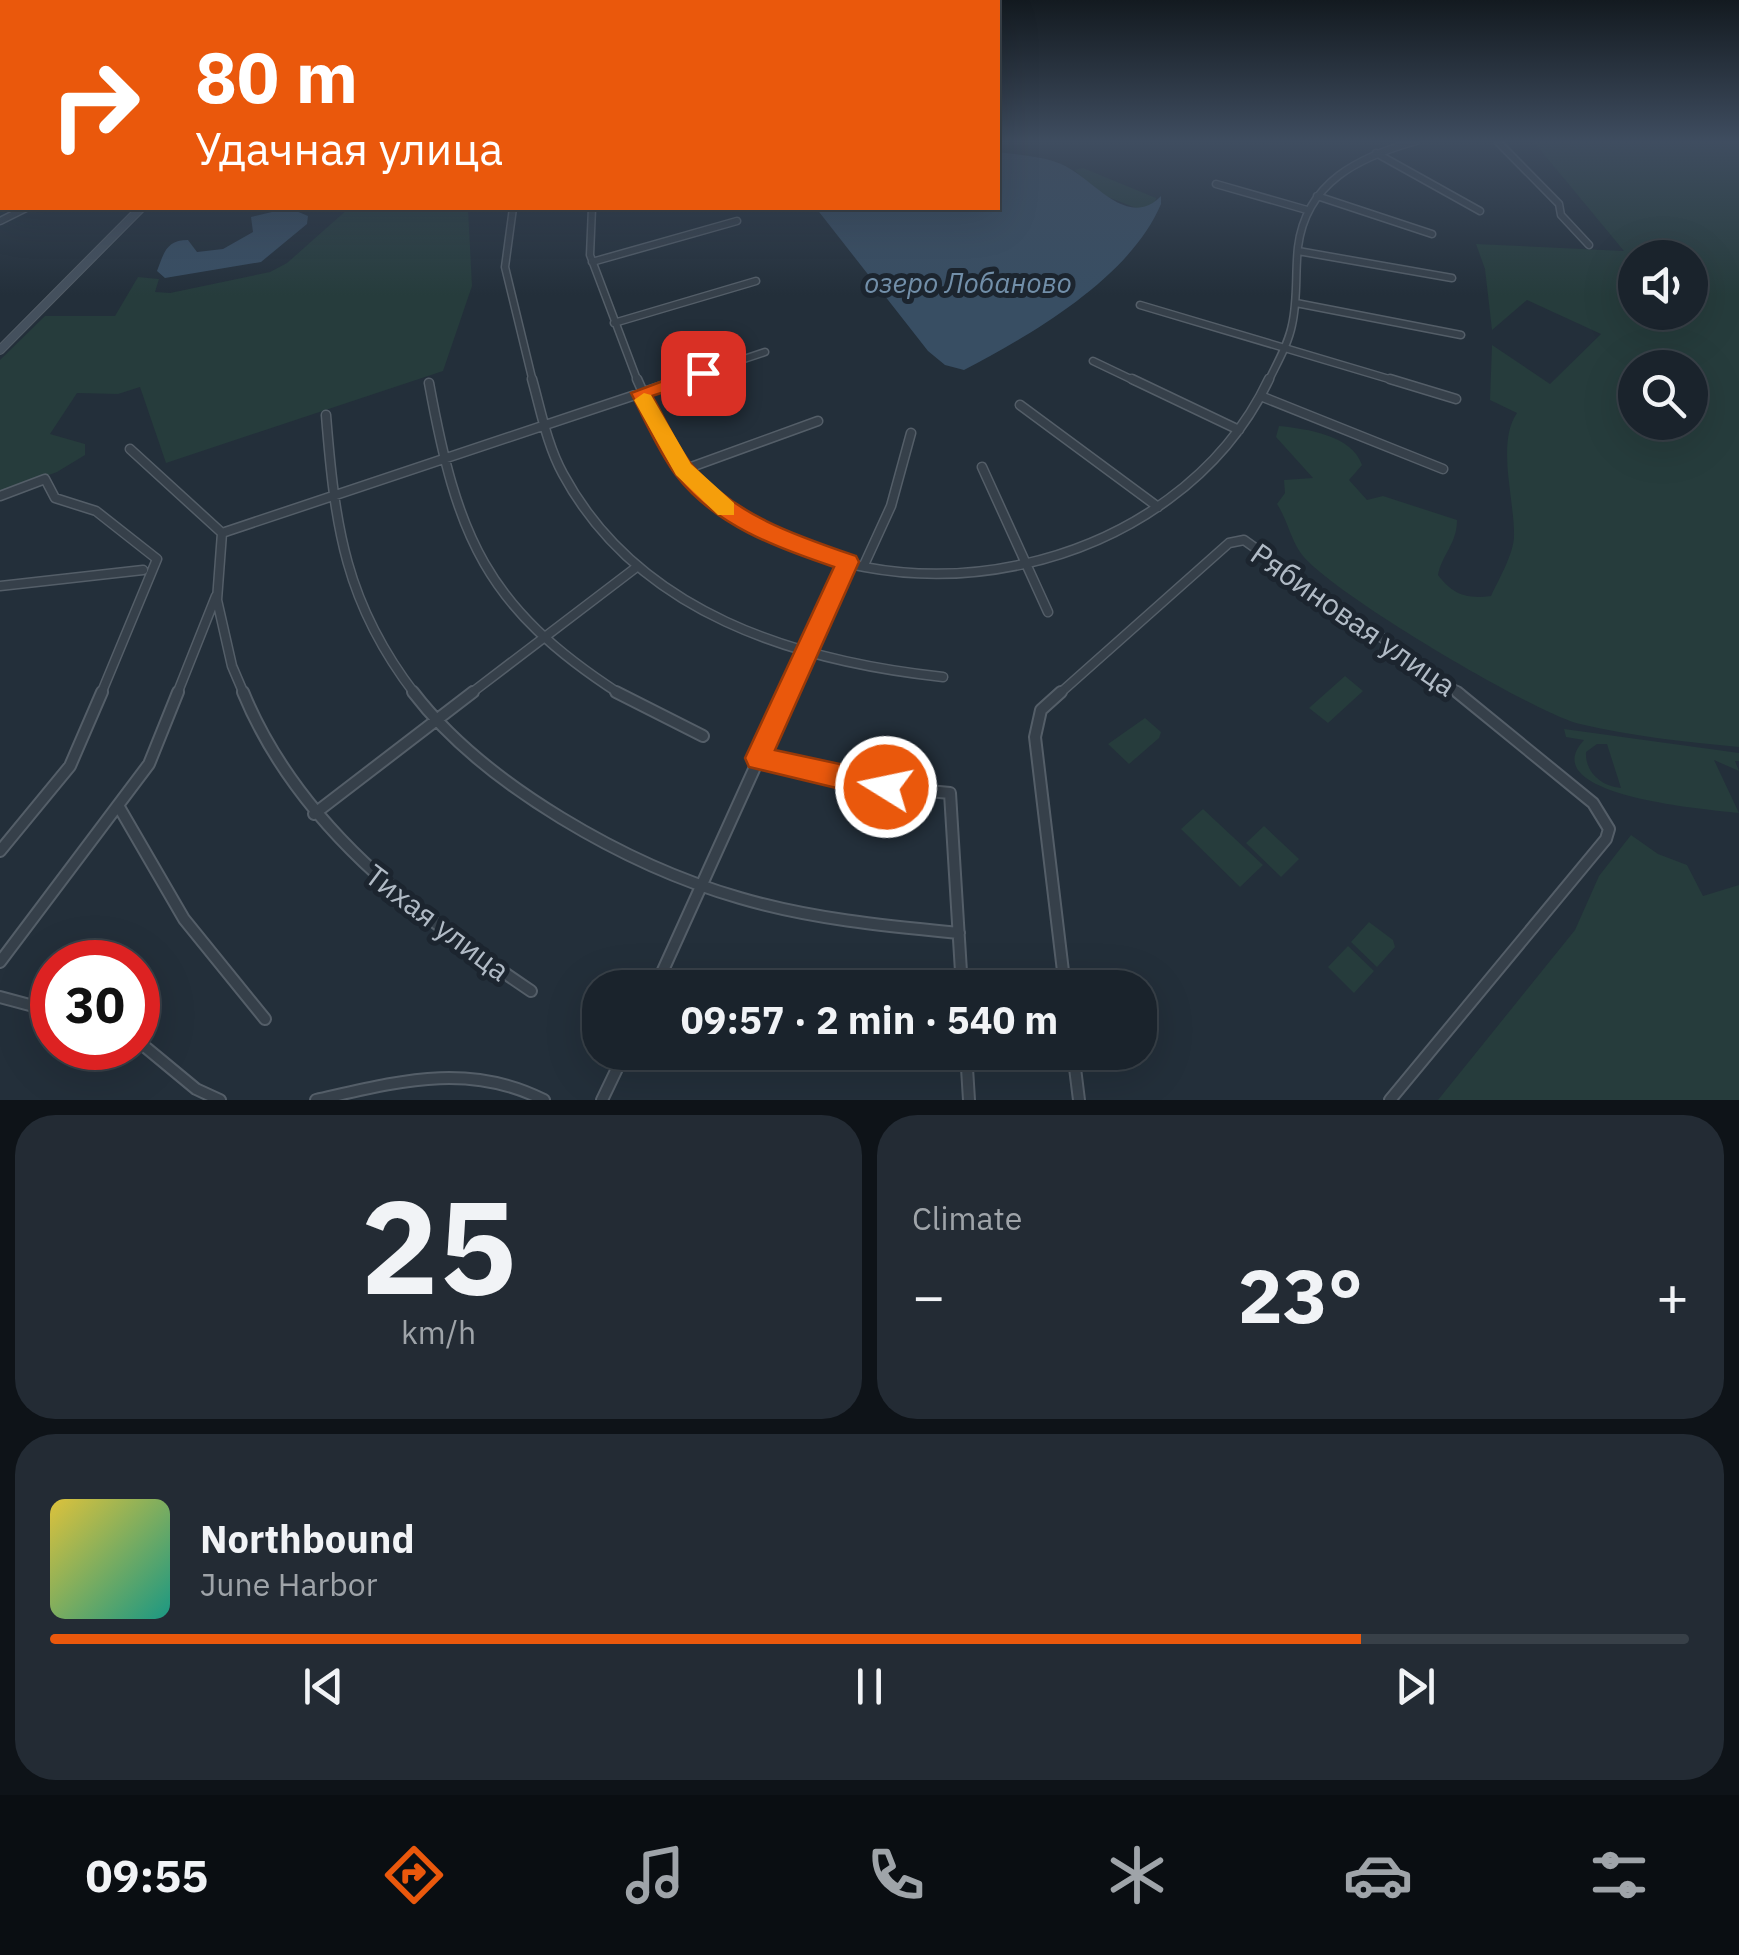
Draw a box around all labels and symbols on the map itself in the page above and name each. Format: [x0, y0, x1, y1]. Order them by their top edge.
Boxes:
water label: озеро Лобаново [864, 264, 1072, 301]
pin [661, 331, 746, 416]
street label: Рябиновая улица [1244, 534, 1464, 704]
position arrow [834, 735, 938, 839]
street label: Тихая улица [358, 855, 518, 989]
speed limit sign: 30 [30, 940, 160, 1070]

